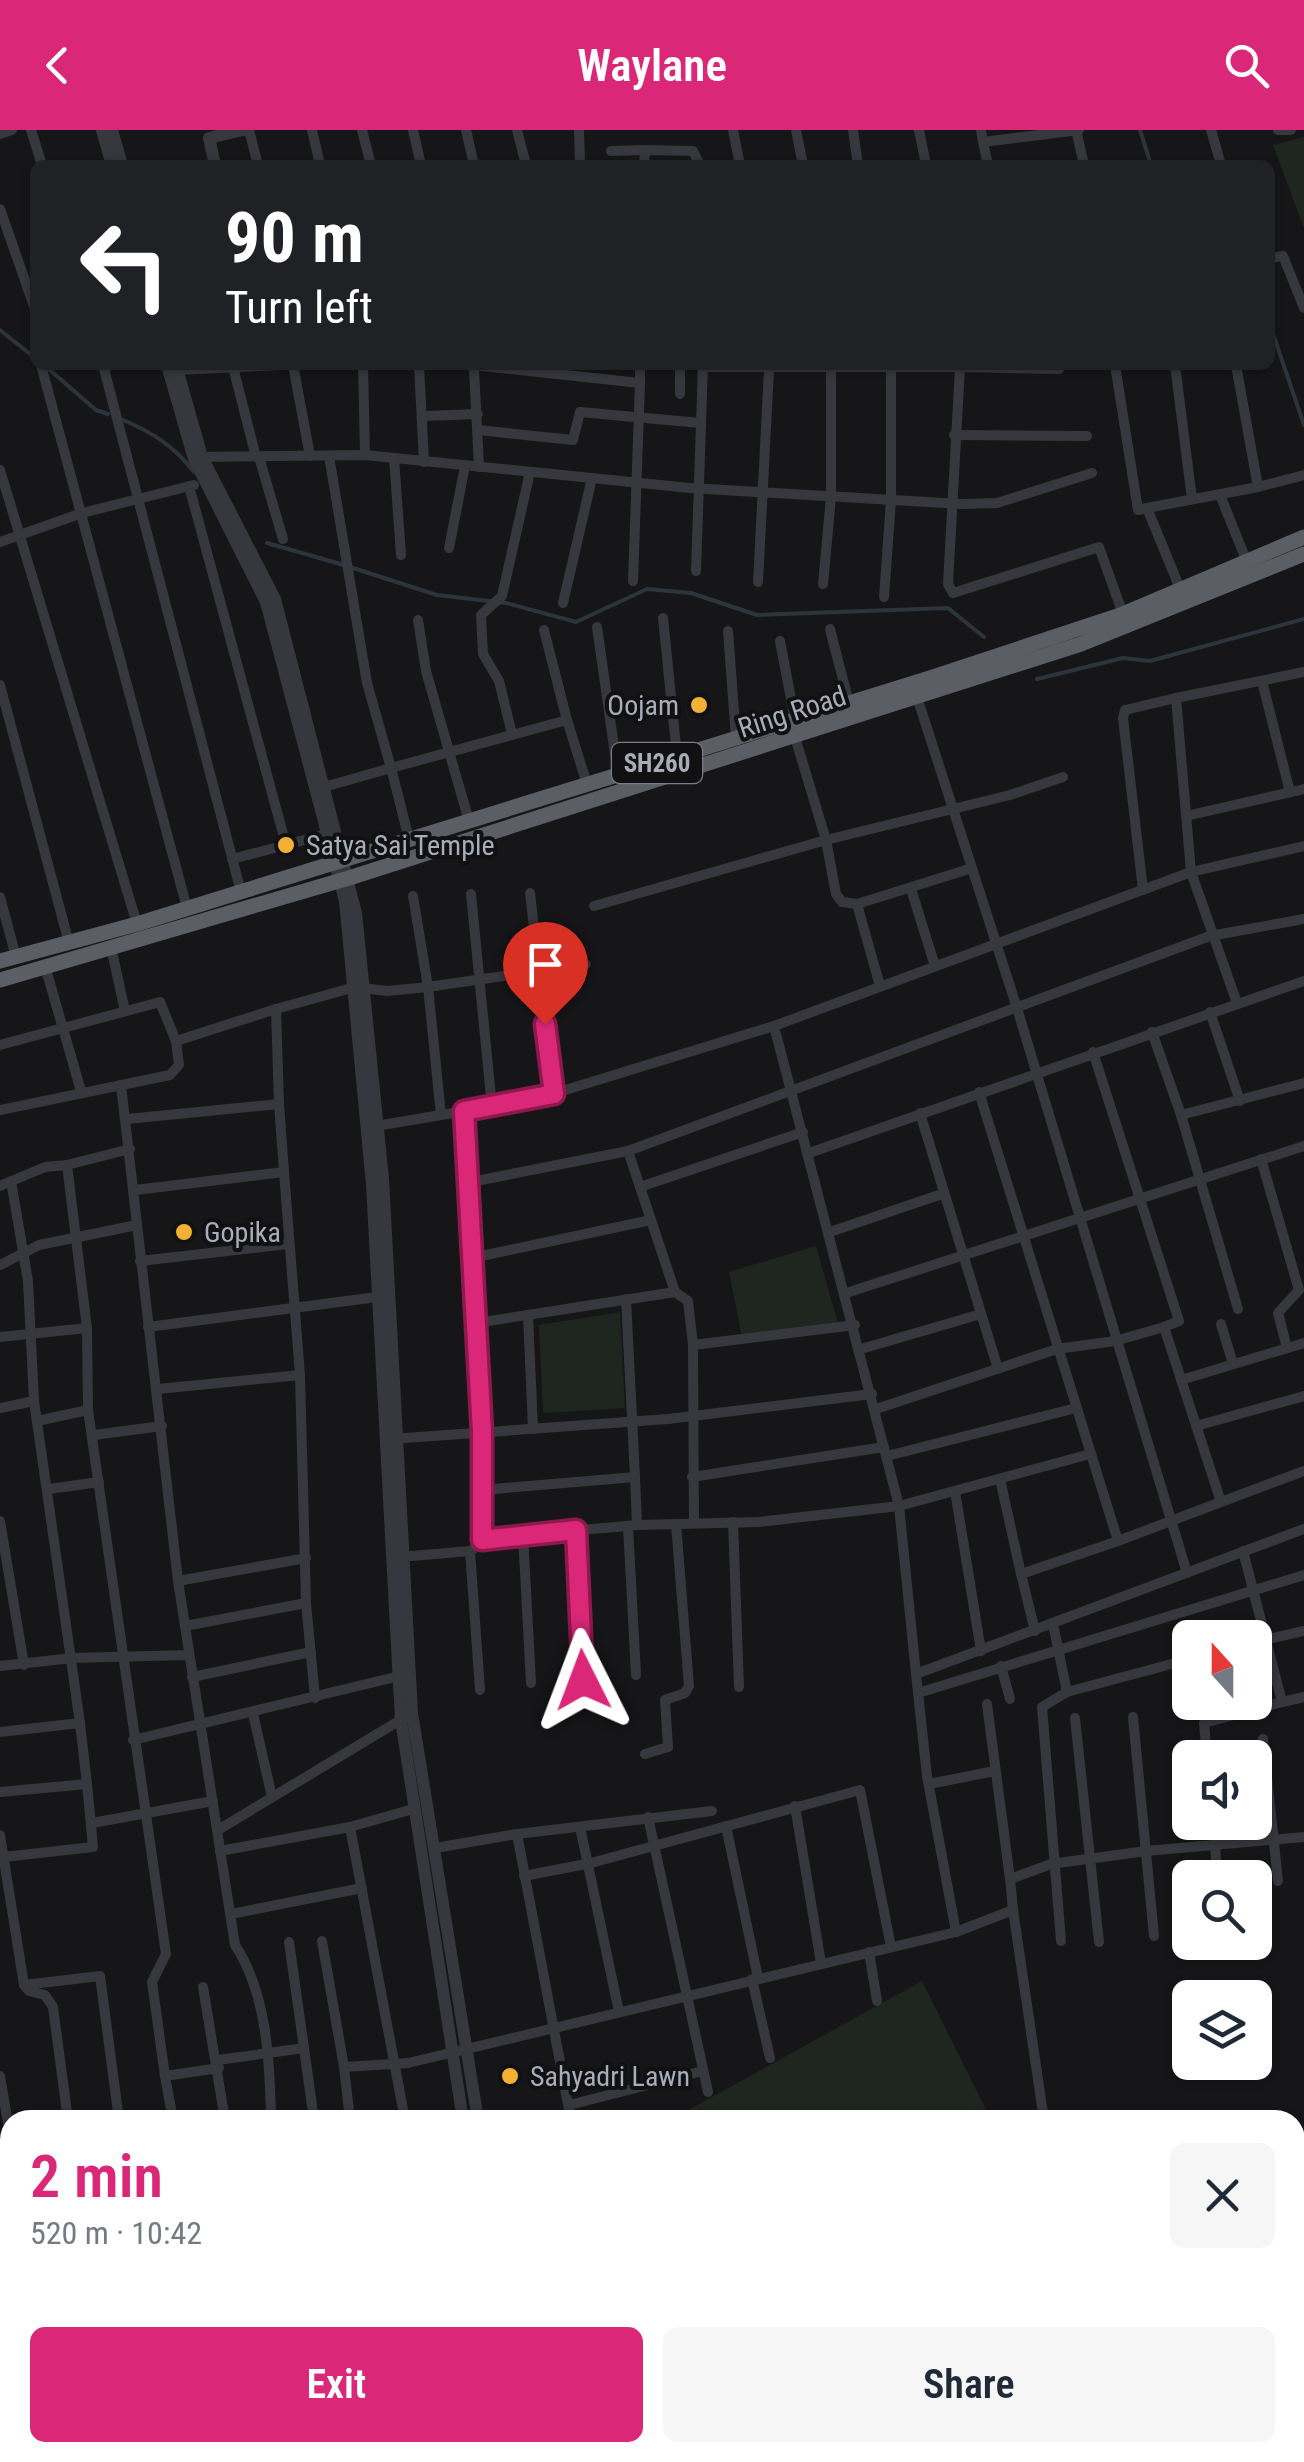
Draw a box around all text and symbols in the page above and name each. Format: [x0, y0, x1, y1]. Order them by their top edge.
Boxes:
icon: back [30, 38, 85, 93]
icon: search [1219, 38, 1274, 93]
text: Waylane [577, 39, 727, 92]
text: 90 m [225, 197, 364, 279]
icon: left [60, 200, 190, 330]
text: Turn left [225, 281, 373, 334]
street label: Ring Road [734, 679, 850, 745]
place label: Oojam [607, 689, 679, 722]
marker: Oojam [688, 694, 710, 716]
road number: SH260 [612, 743, 702, 783]
place label: Satya Sai Temple [306, 829, 495, 862]
marker: Satya Sai Temple [275, 834, 297, 856]
pin [503, 922, 588, 1025]
icon: arrive [518, 937, 573, 992]
place label: Gopika [204, 1216, 281, 1249]
marker: Gopika [173, 1221, 195, 1243]
north arrow [1172, 1620, 1272, 1720]
map controls [1172, 1620, 1272, 2080]
position arrow [531, 1628, 635, 1732]
button: sound [1172, 1740, 1272, 1840]
button: search [1172, 1860, 1272, 1960]
button: layers [1172, 1980, 1272, 2080]
place label: Sahyadri Lawn [530, 2060, 690, 2093]
marker: Sahyadri Lawn [499, 2065, 521, 2087]
text: 2 min [30, 2141, 163, 2212]
button: close [1170, 2143, 1275, 2248]
text: 520 m · 10:42 [30, 2214, 202, 2252]
button: Exit [30, 2327, 643, 2442]
button: Share [663, 2327, 1275, 2442]

